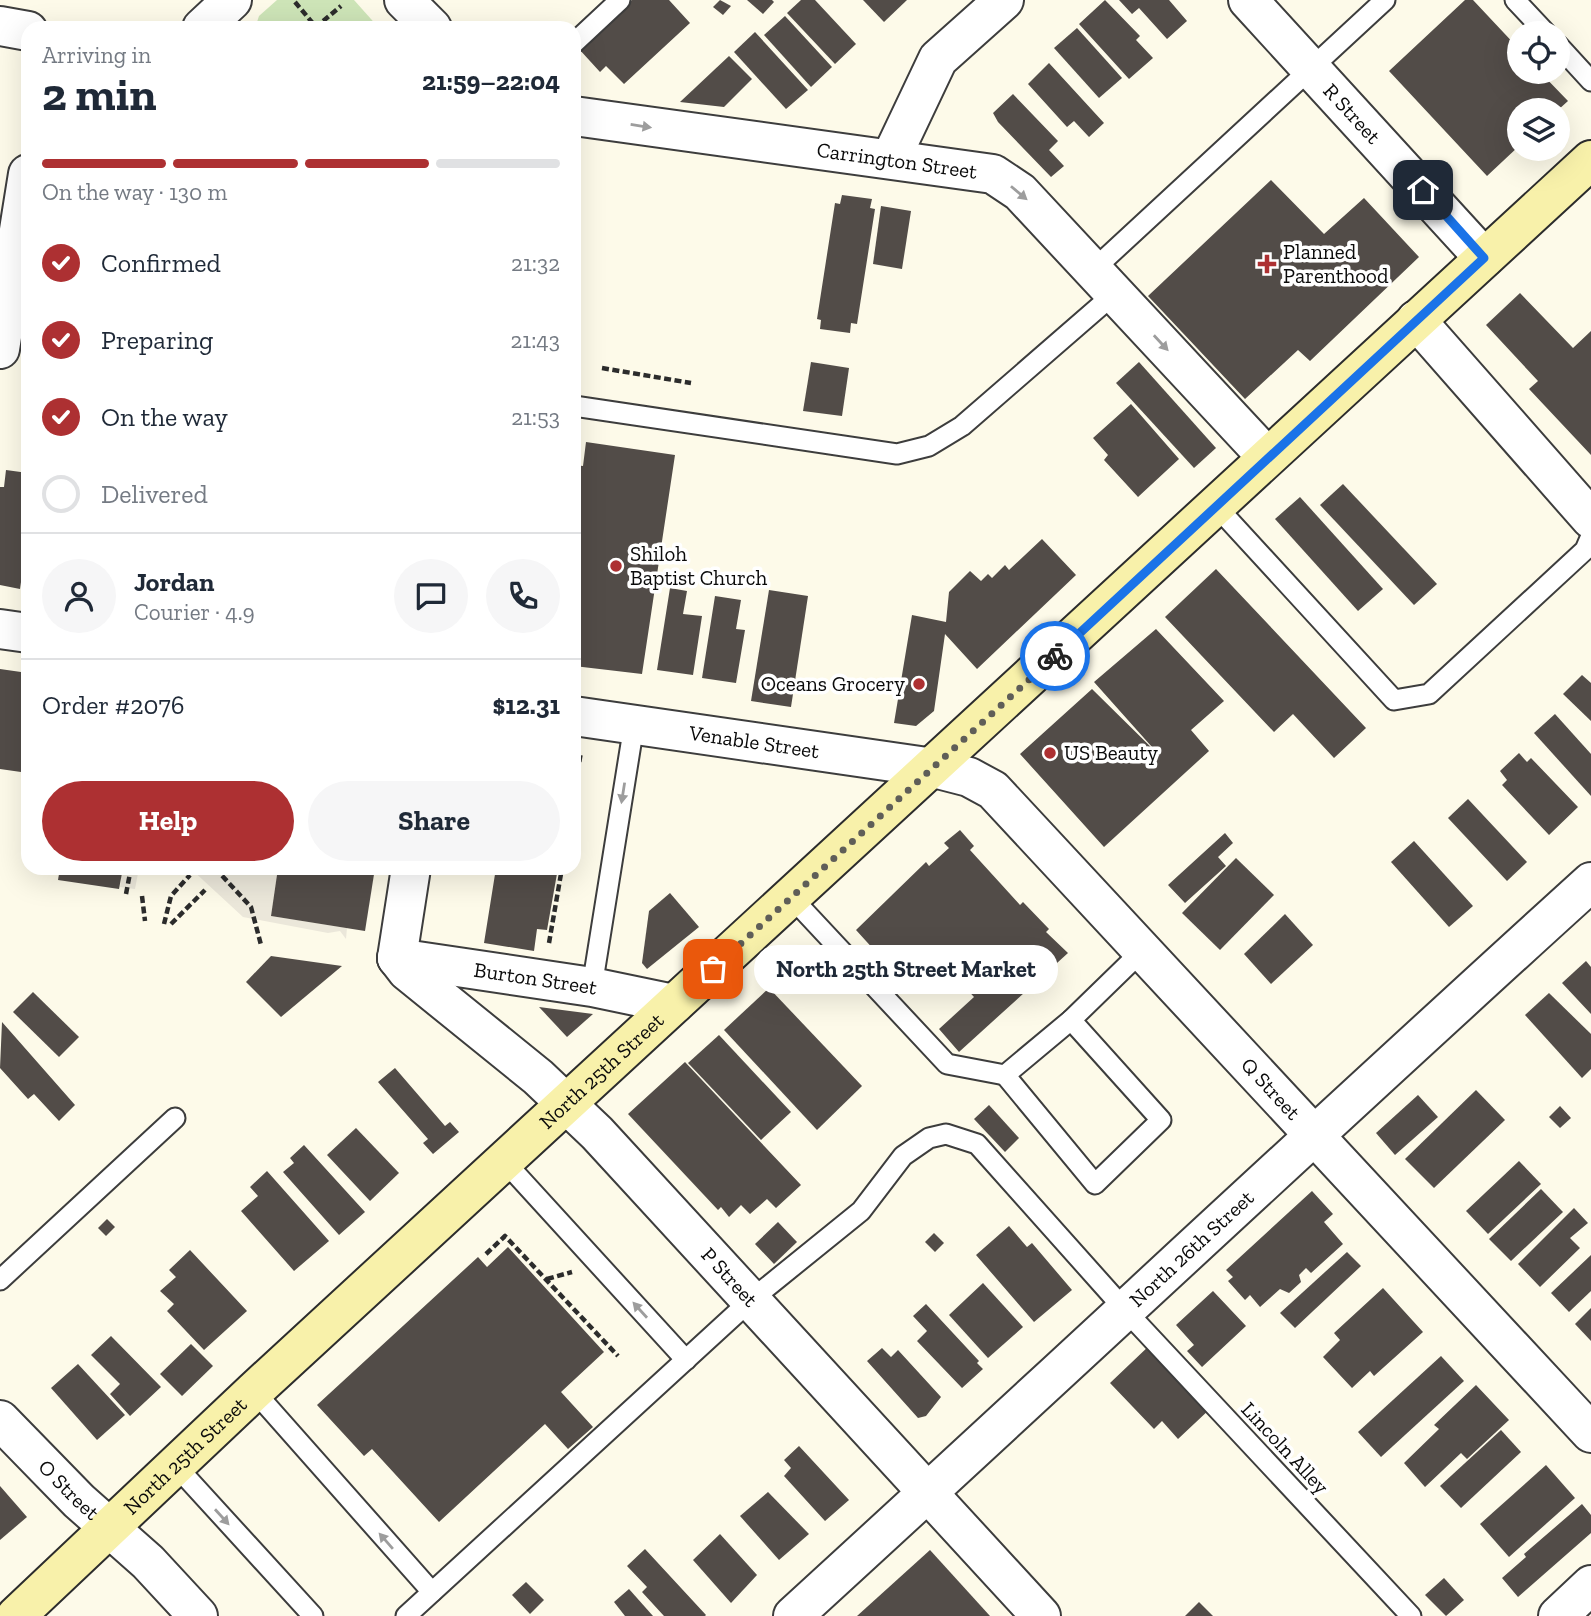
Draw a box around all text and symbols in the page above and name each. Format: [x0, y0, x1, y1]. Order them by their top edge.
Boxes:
map controls [1507, 21, 1570, 161]
button: locate [1507, 21, 1570, 84]
text: Arriving in [42, 41, 151, 69]
text: 21:59–22:04 [422, 65, 560, 97]
text: 2 min [42, 67, 157, 122]
street label: R Street [1318, 78, 1386, 149]
button: layers [1507, 98, 1570, 161]
one-way arrow [631, 121, 653, 132]
street label: Carrington Street [815, 137, 979, 184]
pin [1393, 160, 1453, 220]
icon: home [1404, 171, 1442, 209]
text: On the way · 130 m [42, 178, 227, 206]
one-way arrow [1010, 185, 1027, 200]
place label: Planned Parenthood [1283, 239, 1389, 288]
icon: check [42, 244, 80, 282]
text: Confirmed [101, 247, 221, 279]
text: 21:32 [511, 249, 560, 277]
marker: Planned Parenthood [1257, 254, 1277, 274]
icon: check [42, 321, 80, 359]
text: Preparing [101, 324, 213, 356]
text: 21:43 [511, 326, 560, 354]
one-way arrow [1152, 334, 1168, 351]
icon: check [42, 398, 80, 436]
text: On the way [101, 401, 228, 433]
text: 21:53 [511, 403, 560, 431]
text: Delivered [101, 478, 208, 510]
place label: Shiloh Baptist Church [630, 541, 767, 590]
marker: Shiloh Baptist Church [608, 558, 624, 574]
button: person [42, 559, 116, 633]
button: chat [394, 559, 468, 633]
button: phone [486, 559, 560, 633]
text: Jordan [134, 566, 214, 598]
text: Courier · 4.9 [134, 598, 255, 626]
courier [1020, 621, 1090, 691]
icon: bike [1036, 637, 1074, 675]
place label: Oceans Grocery [761, 671, 905, 696]
marker: Oceans Grocery [911, 676, 927, 692]
text: Order #2076 [42, 689, 185, 721]
text: $12.31 [492, 689, 560, 721]
street label: Venable Street [687, 720, 821, 763]
place label: US Beauty [1064, 740, 1158, 765]
marker: US Beauty [1042, 745, 1058, 761]
button: Help [42, 781, 294, 861]
button: Share [308, 781, 560, 861]
one-way arrow [617, 782, 628, 804]
pin [683, 939, 743, 999]
callout: North 25th Street Market [755, 944, 1060, 993]
icon: bag [694, 950, 732, 988]
text: North 25th Street Market [776, 955, 1036, 983]
street label: Burton Street [472, 957, 600, 1000]
street label: North 25th Street [534, 1007, 669, 1134]
street label: Q Street [1236, 1052, 1306, 1125]
street label: North 26th Street [1124, 1185, 1259, 1312]
street label: P Street [696, 1242, 763, 1312]
one-way arrow [632, 1302, 648, 1319]
street label: North 25th Street [118, 1391, 252, 1520]
street label: Lincoln Alley [1236, 1396, 1334, 1499]
street label: O Street [33, 1454, 105, 1525]
one-way arrow [214, 1508, 230, 1526]
one-way arrow [379, 1533, 395, 1550]

